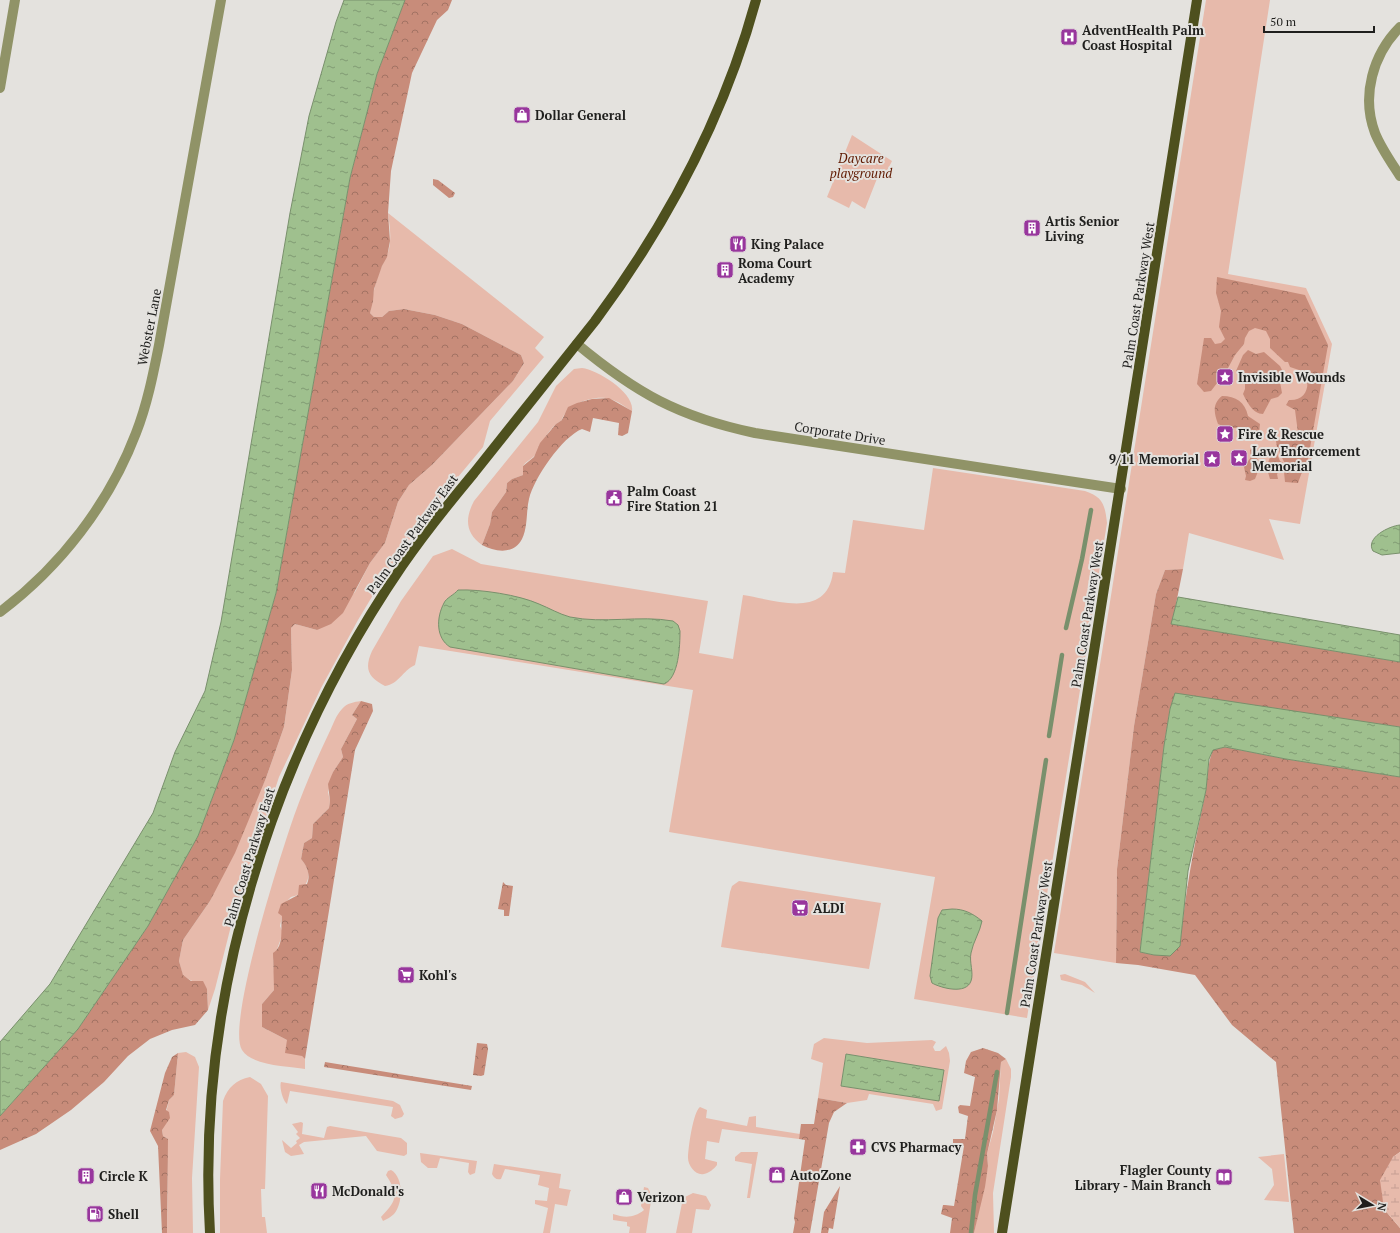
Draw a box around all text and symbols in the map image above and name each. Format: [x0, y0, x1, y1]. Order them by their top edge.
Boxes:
scale bar [1264, 8, 1374, 34]
text: 50 m [1270, 14, 1297, 29]
place label: AdventHealth Palm Coast Hospital [1082, 21, 1204, 54]
hospital icon: AdventHealth Palm Coast Hospital [1059, 27, 1079, 47]
shop icon: Dollar General [512, 105, 532, 125]
place label: Dollar General [535, 106, 626, 124]
park label: Daycare playground [830, 149, 893, 182]
place label: Artis Senior Living [1045, 212, 1120, 245]
building icon: Artis Senior Living [1022, 218, 1042, 238]
street label: Palm Coast Parkway West [1118, 220, 1158, 370]
restaurant icon: King Palace [728, 234, 748, 254]
place label: King Palace [751, 235, 824, 253]
place label: Roma Court Academy [738, 254, 813, 287]
building icon: Roma Court Academy [715, 260, 735, 280]
street label: Webster Lane [133, 287, 165, 367]
place icon: Invisible Wounds [1215, 367, 1235, 387]
place label: Invisible Wounds [1238, 368, 1346, 386]
street label: Corporate Drive [793, 417, 887, 449]
place icon: Fire & Rescue [1215, 424, 1235, 444]
place label: Fire & Rescue [1238, 425, 1324, 443]
place label: Law Enforcement Memorial [1252, 442, 1361, 475]
place icon: Law Enforcement Memorial [1229, 448, 1249, 468]
place icon: 9/11 Memorial [1202, 449, 1222, 469]
place label: 9/11 Memorial [1109, 450, 1199, 468]
street label: Palm Coast Parkway East [362, 470, 462, 598]
place label: Palm Coast Fire Station 21 [627, 482, 718, 515]
public building icon: Palm Coast Fire Station 21 [604, 488, 624, 508]
street label: Palm Coast Parkway West [1067, 539, 1107, 689]
street label: Palm Coast Parkway East [219, 785, 279, 929]
street label: Palm Coast Parkway West [1016, 859, 1056, 1009]
supermarket icon: ALDI [790, 898, 810, 918]
place label: ALDI [813, 899, 845, 917]
supermarket icon: Kohl's [396, 965, 416, 985]
place label: Kohl's [419, 966, 457, 984]
pharmacy icon: CVS Pharmacy [848, 1137, 868, 1157]
place label: CVS Pharmacy [871, 1138, 962, 1156]
place label: Flagler County Library - Main Branch [1075, 1161, 1212, 1194]
shop icon: AutoZone [767, 1165, 787, 1185]
building icon: Circle K [76, 1166, 96, 1186]
place label: AutoZone [790, 1166, 851, 1184]
place label: Circle K [99, 1167, 148, 1185]
library icon: Flagler County Library - Main Branch [1214, 1167, 1234, 1187]
restaurant icon: McDonald's [309, 1181, 329, 1201]
place label: McDonald's [332, 1182, 404, 1200]
north arrow [1352, 1185, 1392, 1225]
shop icon: Verizon [614, 1187, 634, 1207]
place label: Verizon [637, 1188, 685, 1206]
text: N [1374, 1201, 1389, 1213]
fuel station icon: Shell [85, 1204, 105, 1224]
place label: Shell [108, 1205, 139, 1223]

